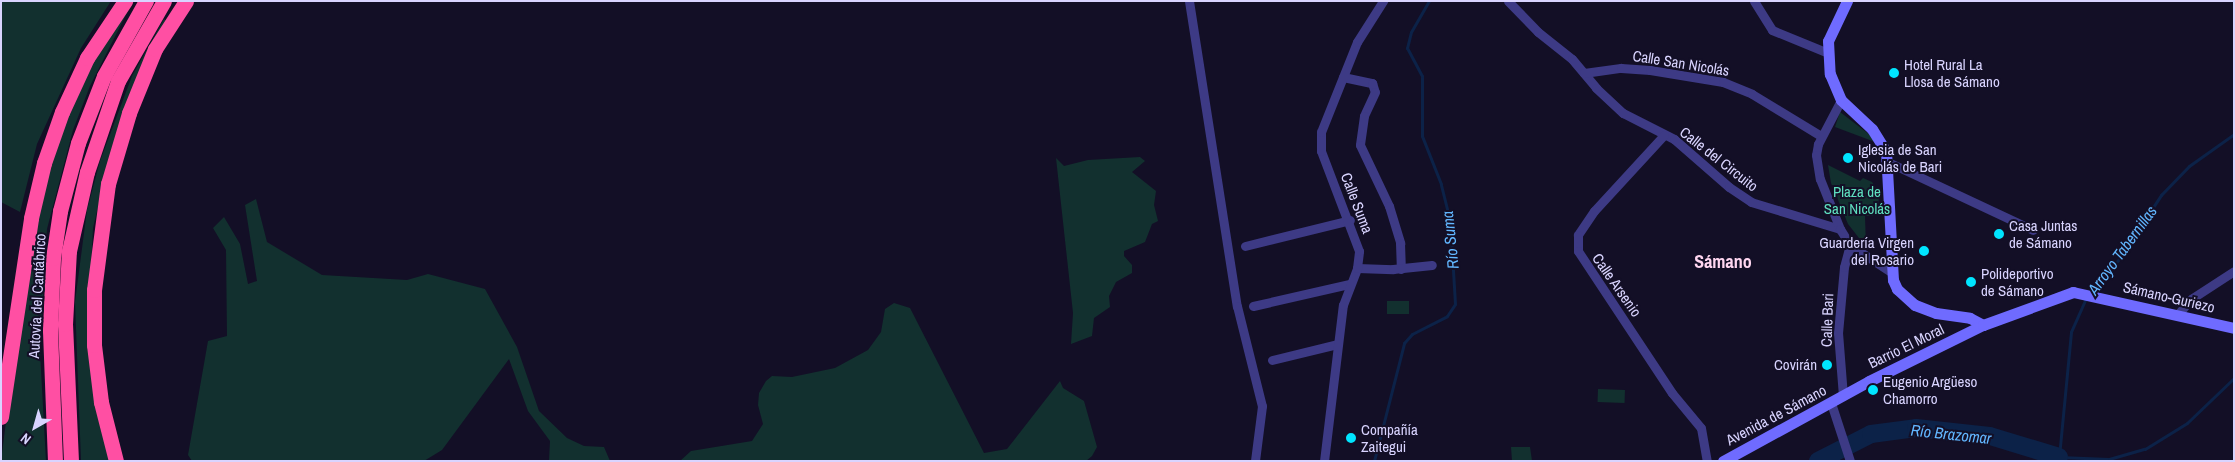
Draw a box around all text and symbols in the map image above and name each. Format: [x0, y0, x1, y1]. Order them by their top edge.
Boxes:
street label: Calle San Nicolás [1631, 46, 1731, 80]
place label: Hotel Rural La Llosa de Sámano [1904, 55, 2000, 90]
marker: Hotel Rural La Llosa de Sámano [1888, 67, 1900, 79]
street label: Calle del Circuito [1676, 123, 1762, 195]
place label: Iglesia de San Nicolás de Bari [1858, 140, 1942, 175]
marker: Iglesia de San Nicolás de Bari [1842, 152, 1854, 164]
street label: Calle Suma [1337, 170, 1377, 236]
park label: Plaza de San Nicolás [1824, 182, 1890, 217]
water label: Arroyo Tabernillas [2083, 202, 2161, 298]
water label: Río Suma [1437, 210, 1463, 270]
place label: Casa Juntas de Sámano [2009, 216, 2077, 251]
marker: Casa Juntas de Sámano [1993, 228, 2005, 240]
street label: Autovía del Cantábrico [25, 233, 49, 359]
place label: Guardería Virgen del Rosario [1819, 233, 1914, 268]
marker: Guardería Virgen del Rosario [1918, 245, 1930, 257]
street label: Calle Arsenio [1588, 250, 1646, 320]
district label: Sámano [1694, 251, 1752, 273]
place label: Polideportivo de Sámano [1981, 264, 2053, 299]
marker: Polideportivo de Sámano [1965, 276, 1977, 288]
street label: Sámano-Guriezo [2121, 278, 2217, 316]
street label: Calle Bari [1817, 293, 1837, 347]
street label: Barrio El Moral [1865, 320, 1947, 372]
place label: Covirán [1774, 356, 1817, 374]
marker: Covirán [1821, 359, 1833, 371]
place label: Eugenio Argüeso Chamorro [1883, 372, 1978, 407]
street label: Avenida de Sámano [1723, 381, 1829, 449]
marker: Eugenio Argüeso Chamorro [1867, 384, 1879, 396]
north arrow [10, 402, 60, 452]
place label: Compañía Zaitegui [1361, 420, 1418, 455]
water label: Río Brazomar [1910, 420, 1992, 448]
text: N [17, 429, 35, 448]
marker: Compañía Zaitegui [1345, 432, 1357, 444]

